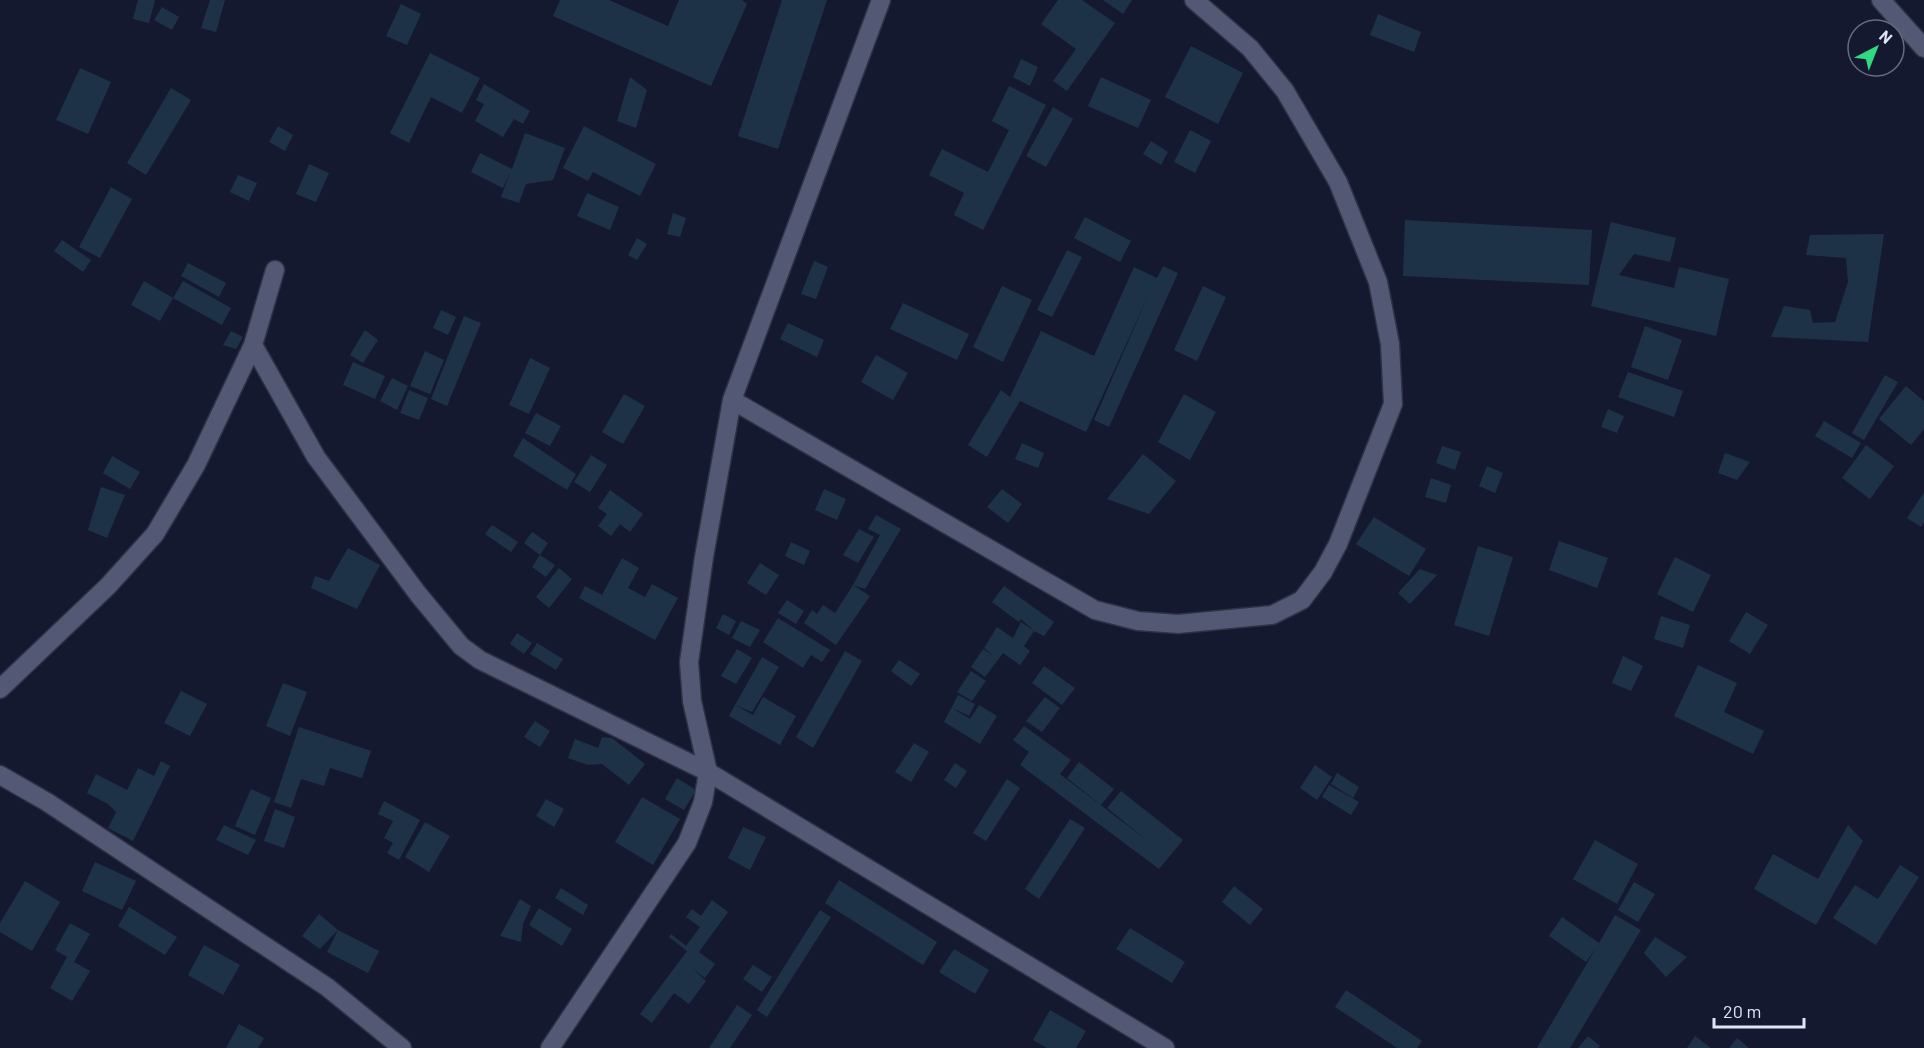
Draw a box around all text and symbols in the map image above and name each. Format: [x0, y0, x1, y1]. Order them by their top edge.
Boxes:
north arrow [1846, 18, 1906, 78]
text: N [1876, 26, 1897, 47]
scale bar [1714, 991, 1804, 1029]
text: 20 m [1723, 1000, 1761, 1022]

